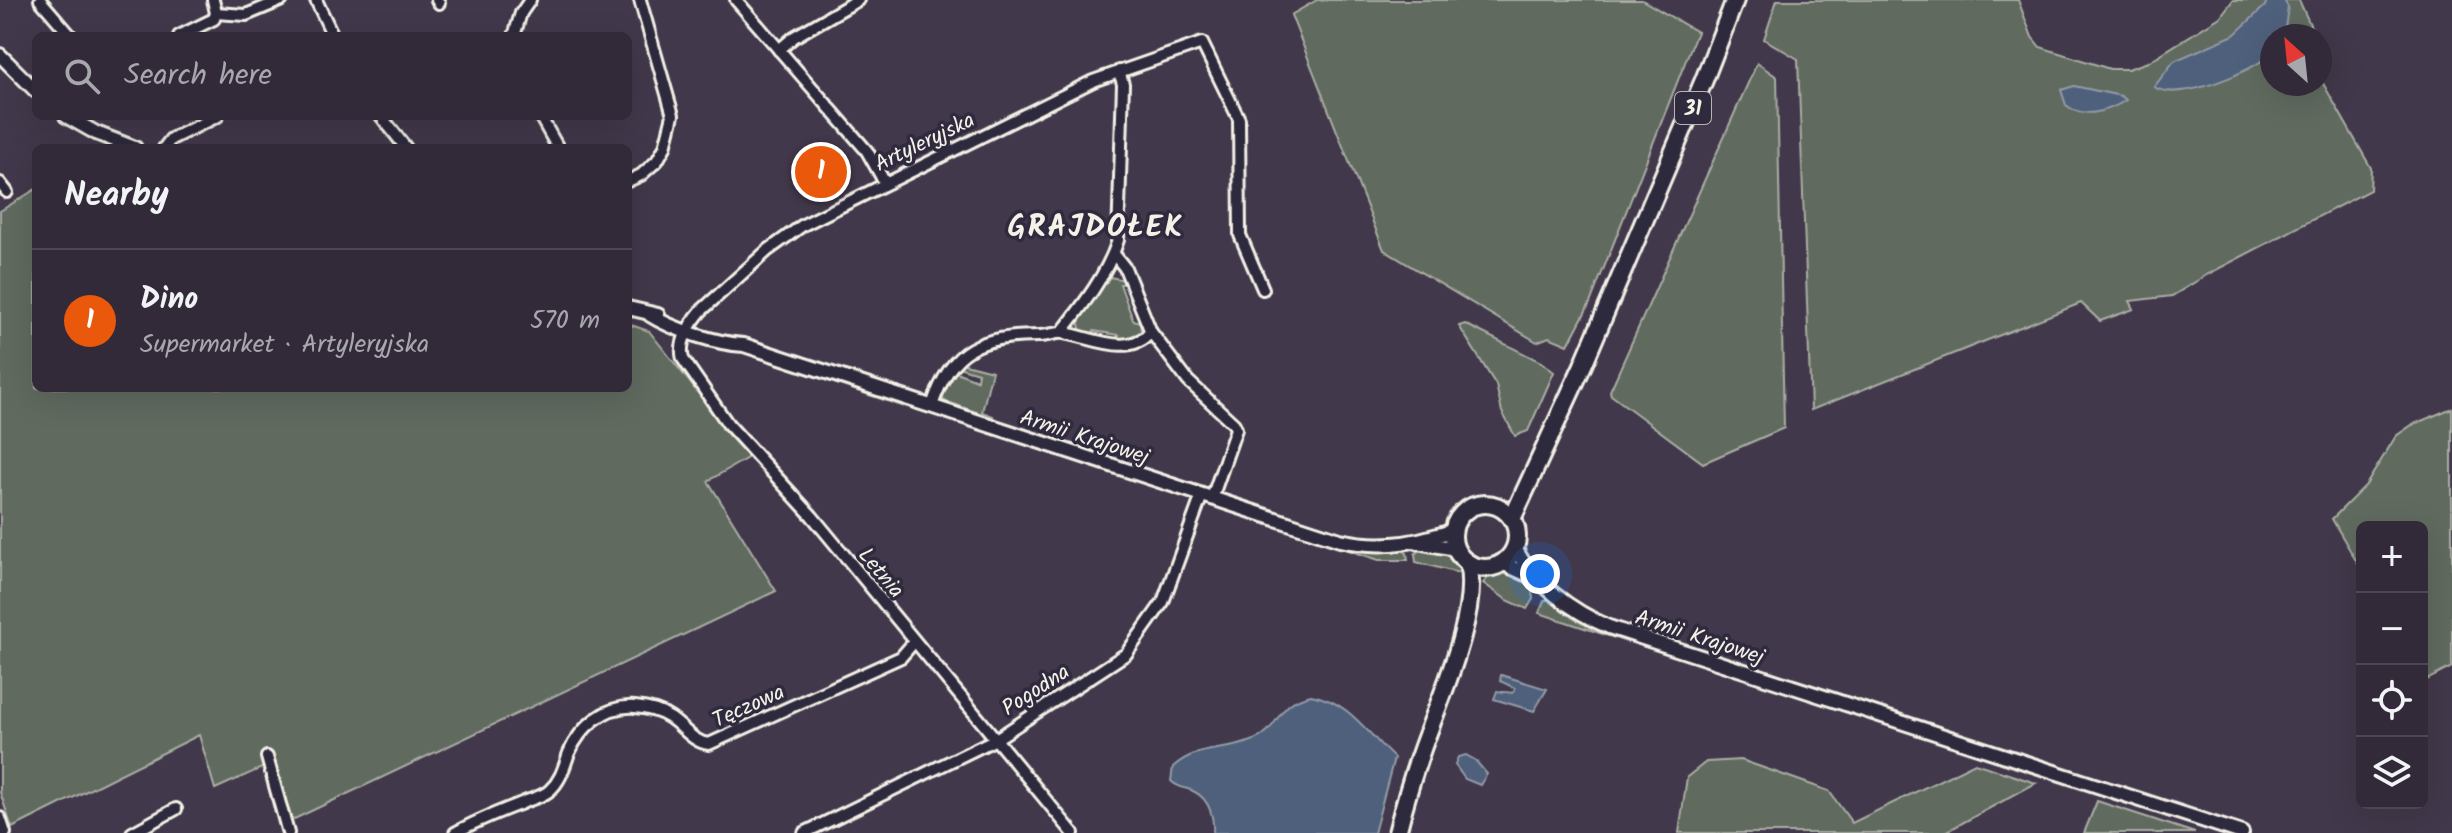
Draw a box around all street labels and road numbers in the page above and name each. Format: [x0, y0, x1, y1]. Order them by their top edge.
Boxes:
road number: 31 [1675, 92, 1711, 124]
street label: Artyleryjska [869, 104, 981, 183]
street label: Armii Krajowej [1015, 401, 1155, 476]
street label: Letnia [848, 540, 912, 607]
street label: Armii Krajowej [1630, 601, 1770, 676]
street label: Pogodna [995, 656, 1077, 726]
street label: Tęczowa [707, 676, 791, 739]

